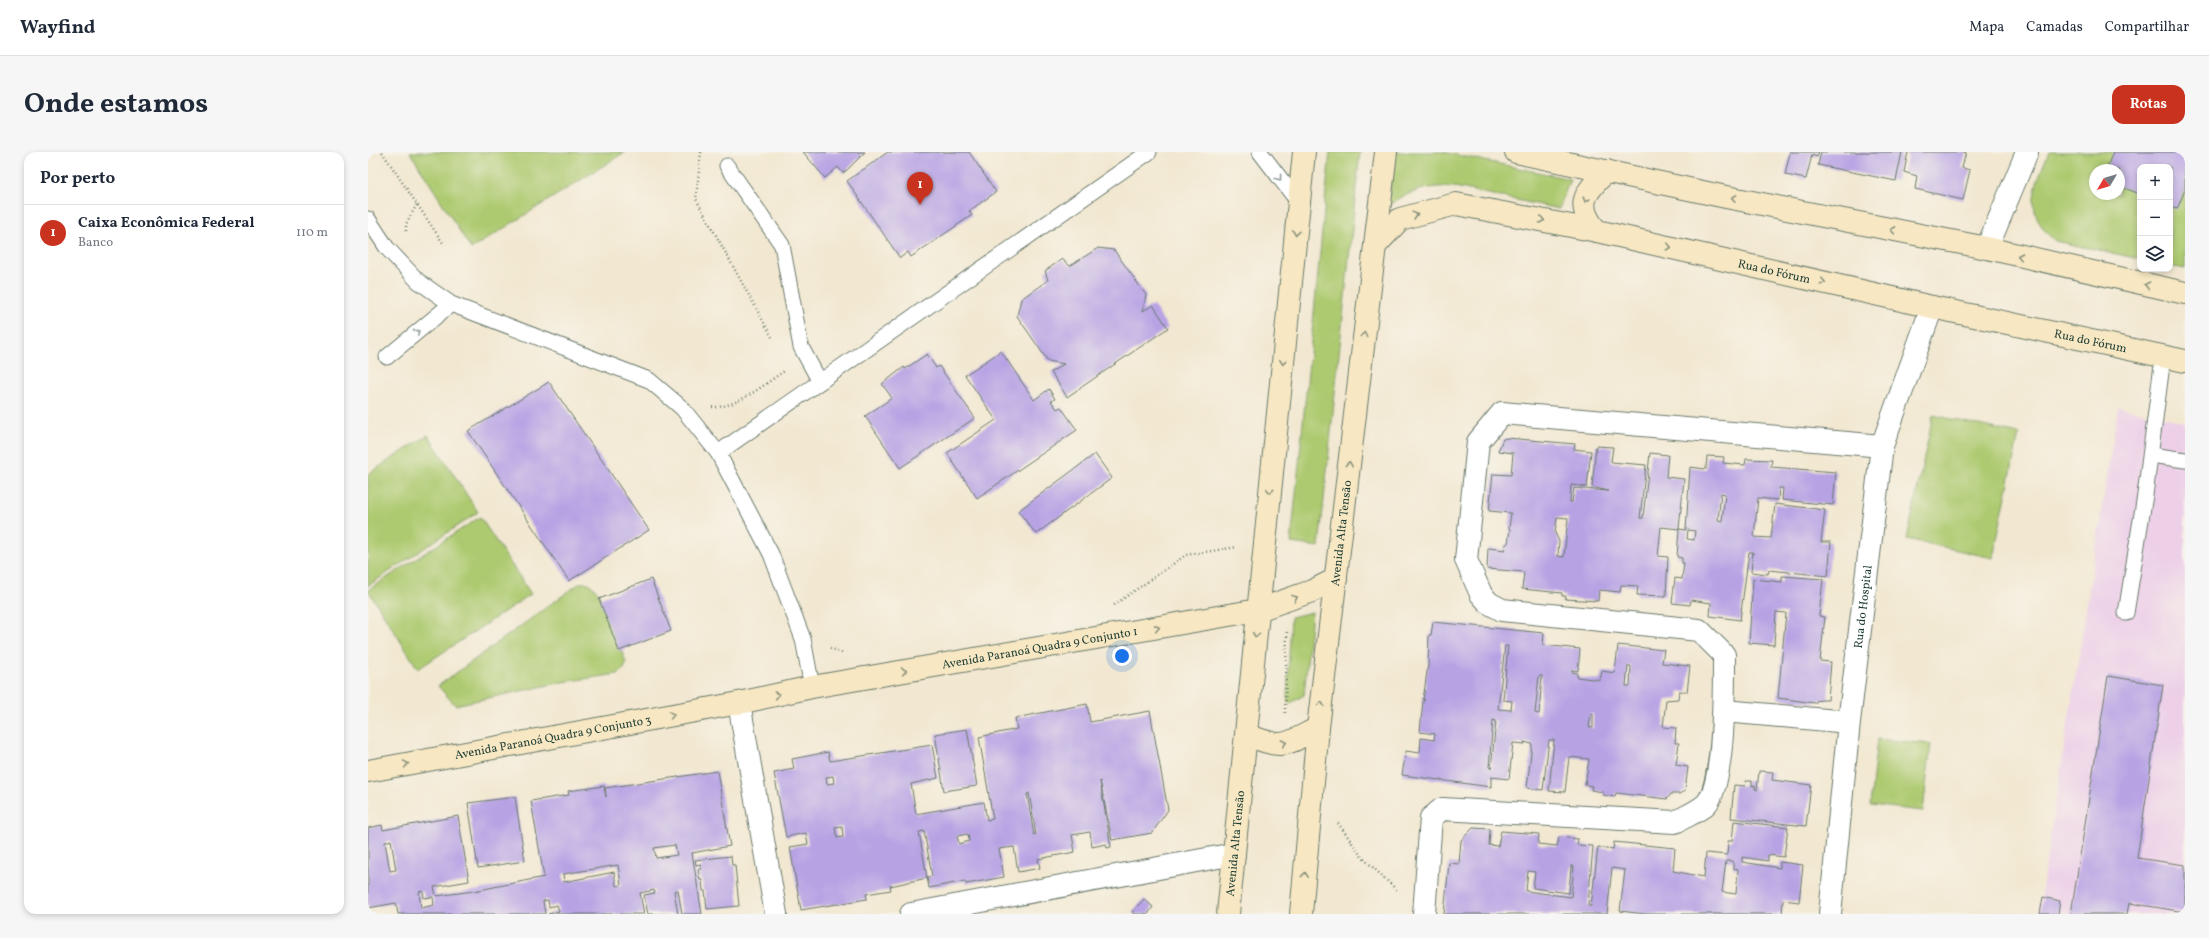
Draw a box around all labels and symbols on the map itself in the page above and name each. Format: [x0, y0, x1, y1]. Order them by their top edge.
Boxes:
north arrow [2089, 164, 2125, 200]
pin: 1 [907, 172, 933, 205]
one-way arrow [1274, 173, 1281, 180]
one-way arrow [1731, 195, 1737, 203]
one-way arrow [1583, 196, 1591, 203]
one-way arrow [1412, 211, 1418, 219]
one-way arrow [1539, 216, 1545, 224]
one-way arrow [1890, 226, 1896, 234]
one-way arrow [1291, 230, 1300, 236]
one-way arrow [1666, 243, 1672, 251]
one-way arrow [2017, 252, 2023, 260]
street label: Rua do Fórum [1736, 256, 1812, 288]
one-way arrow [1820, 278, 1827, 286]
one-way arrow [2144, 281, 2150, 289]
street label: Rua do Fórum [2053, 326, 2129, 357]
one-way arrow [413, 329, 420, 336]
one-way arrow [1359, 331, 1368, 338]
one-way arrow [1279, 359, 1288, 365]
one-way arrow [1344, 461, 1353, 467]
street label: Avenida Alta Tensão [1328, 479, 1356, 587]
one-way arrow [1266, 488, 1275, 494]
street label: Rua do Hospital [1851, 564, 1877, 649]
one-way arrow [1292, 594, 1299, 602]
street label: Avenida Paranoá Quadra 9 Conjunto 1 [941, 624, 1139, 673]
one-way arrow [1154, 624, 1160, 632]
one-way arrow [1252, 632, 1261, 638]
your location [1112, 646, 1132, 666]
one-way arrow [901, 667, 908, 676]
one-way arrow [773, 691, 780, 699]
one-way arrow [1316, 701, 1325, 707]
street label: Avenida Paranoá Quadra 9 Conjunto 3 [453, 712, 653, 764]
one-way arrow [669, 712, 675, 720]
one-way arrow [1280, 740, 1287, 748]
one-way arrow [403, 760, 409, 769]
street label: Avenida Alta Tensão [1223, 790, 1249, 897]
one-way arrow [1300, 872, 1309, 878]

